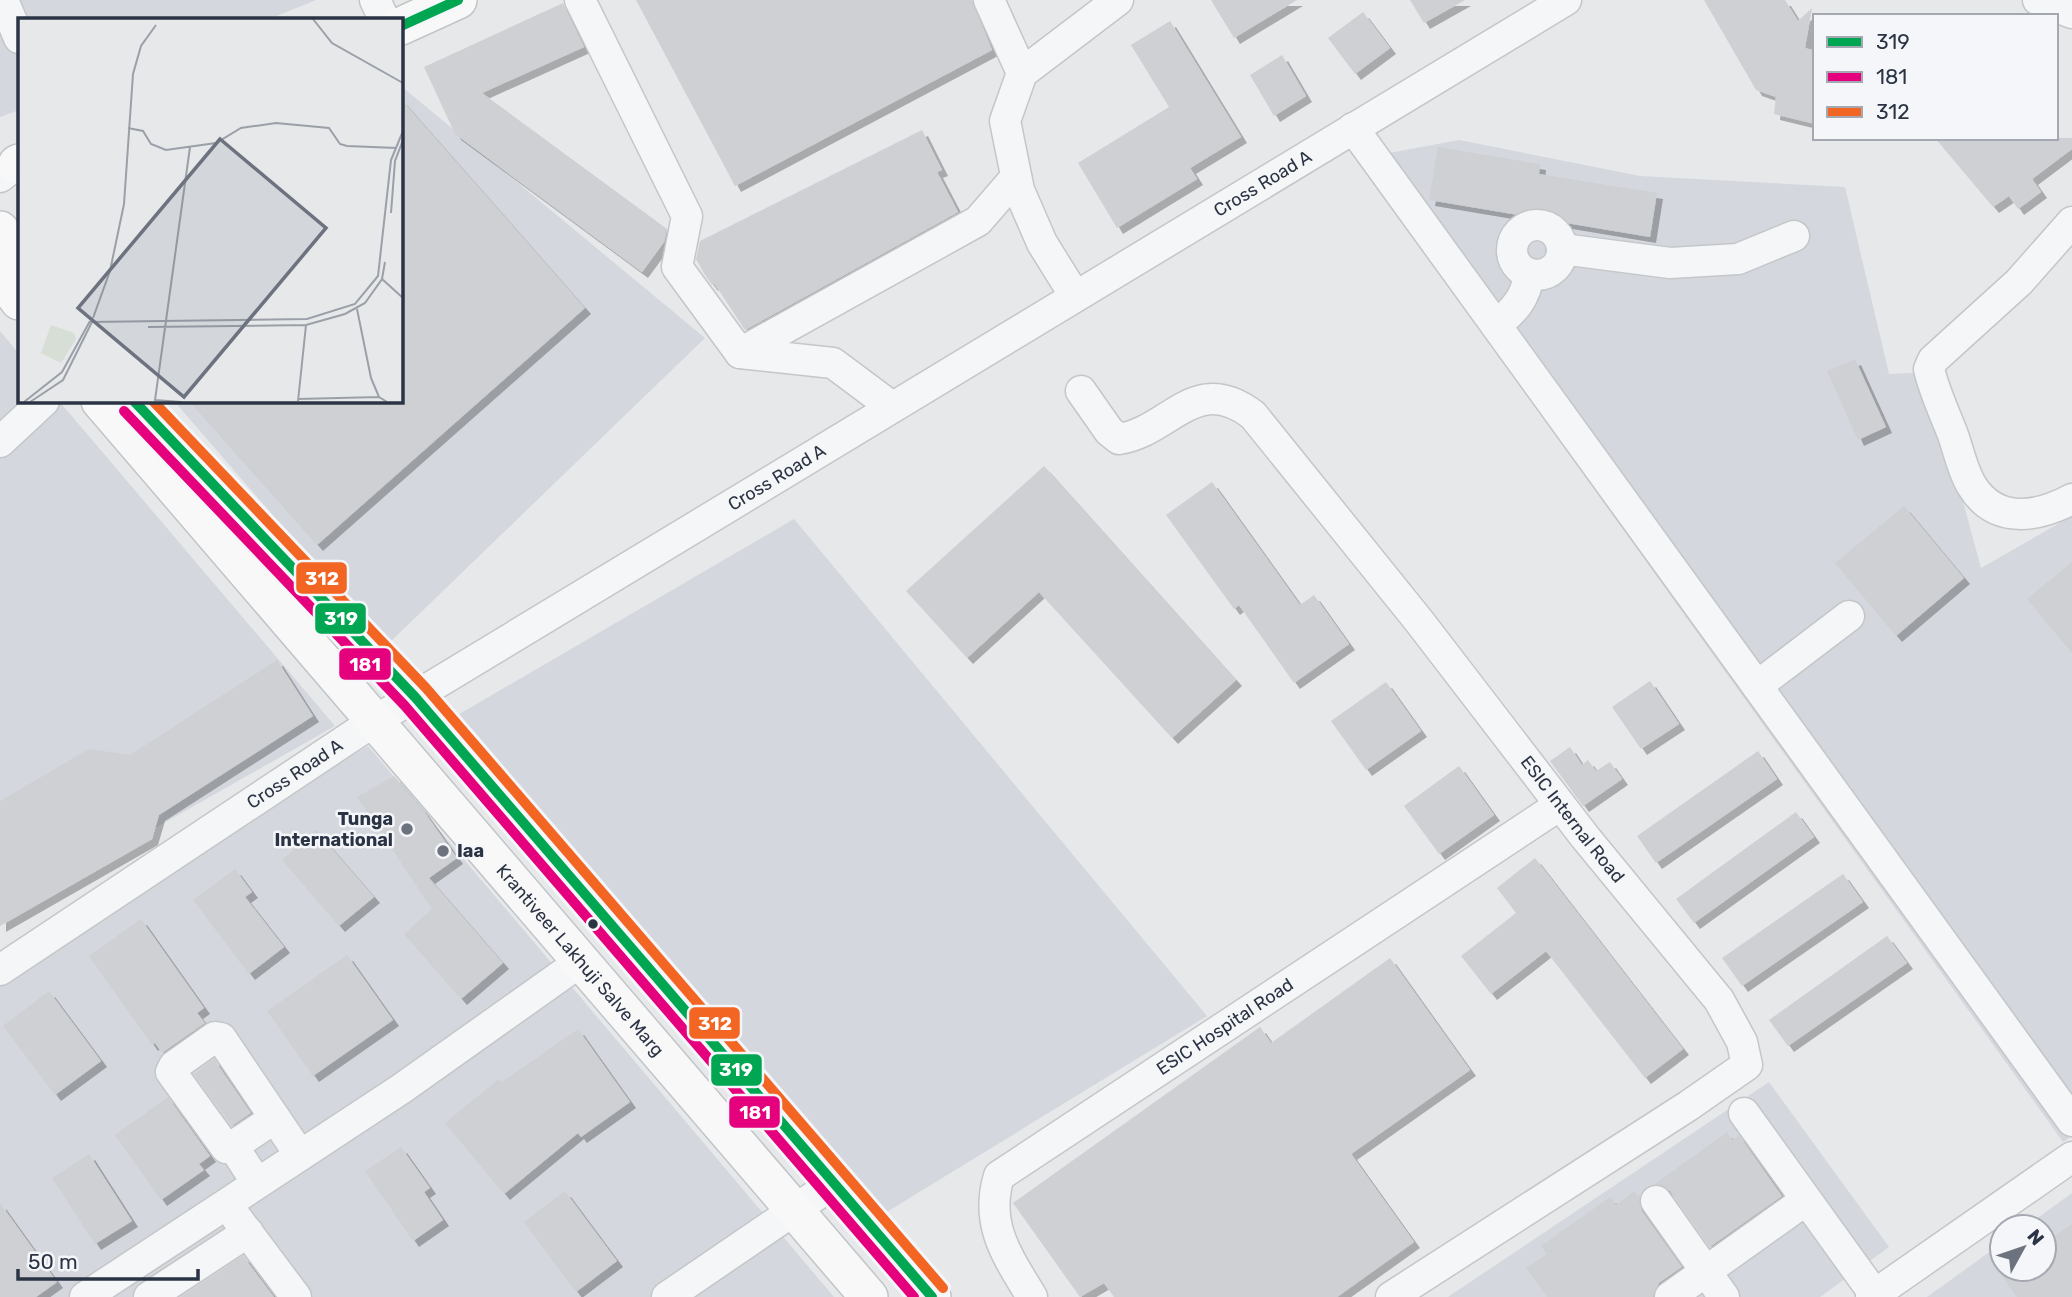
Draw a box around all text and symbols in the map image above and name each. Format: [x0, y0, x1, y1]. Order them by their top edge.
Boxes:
legend [1813, 14, 2058, 140]
inset map [18, 18, 402, 402]
text: 319 [1876, 29, 1910, 54]
text: 181 [1876, 64, 1907, 89]
text: 312 [1876, 99, 1910, 124]
street label: Cross Road A [1210, 145, 1316, 221]
street label: Cross Road A [724, 439, 830, 516]
line badge: 312 [295, 561, 348, 595]
text: 312 [305, 567, 339, 590]
line badge: 319 [314, 602, 367, 635]
text: 319 [324, 607, 358, 630]
line badge: 181 [338, 647, 392, 681]
text: 181 [349, 653, 381, 676]
street label: Cross Road A [243, 734, 347, 814]
street label: ESIC Internal Road [1516, 751, 1629, 887]
place label: Tunga International [274, 808, 393, 851]
marker: Tunga International [399, 821, 415, 837]
place label: Iaa [457, 840, 484, 862]
marker: Iaa [435, 843, 451, 859]
street label: Krantiveer Lakhuji Salve Marg [491, 860, 669, 1061]
unlabelled marker [586, 917, 600, 931]
street label: ESIC Hospital Road [1152, 974, 1297, 1080]
line badge: 312 [688, 1006, 741, 1040]
text: 312 [698, 1012, 732, 1035]
line badge: 319 [710, 1053, 763, 1087]
text: 319 [719, 1058, 753, 1081]
line badge: 181 [728, 1095, 781, 1129]
text: 181 [739, 1101, 771, 1124]
north arrow [1988, 1213, 2058, 1283]
text: N [2022, 1225, 2049, 1250]
scale bar [18, 1238, 198, 1282]
text: 50 m [28, 1249, 78, 1274]

